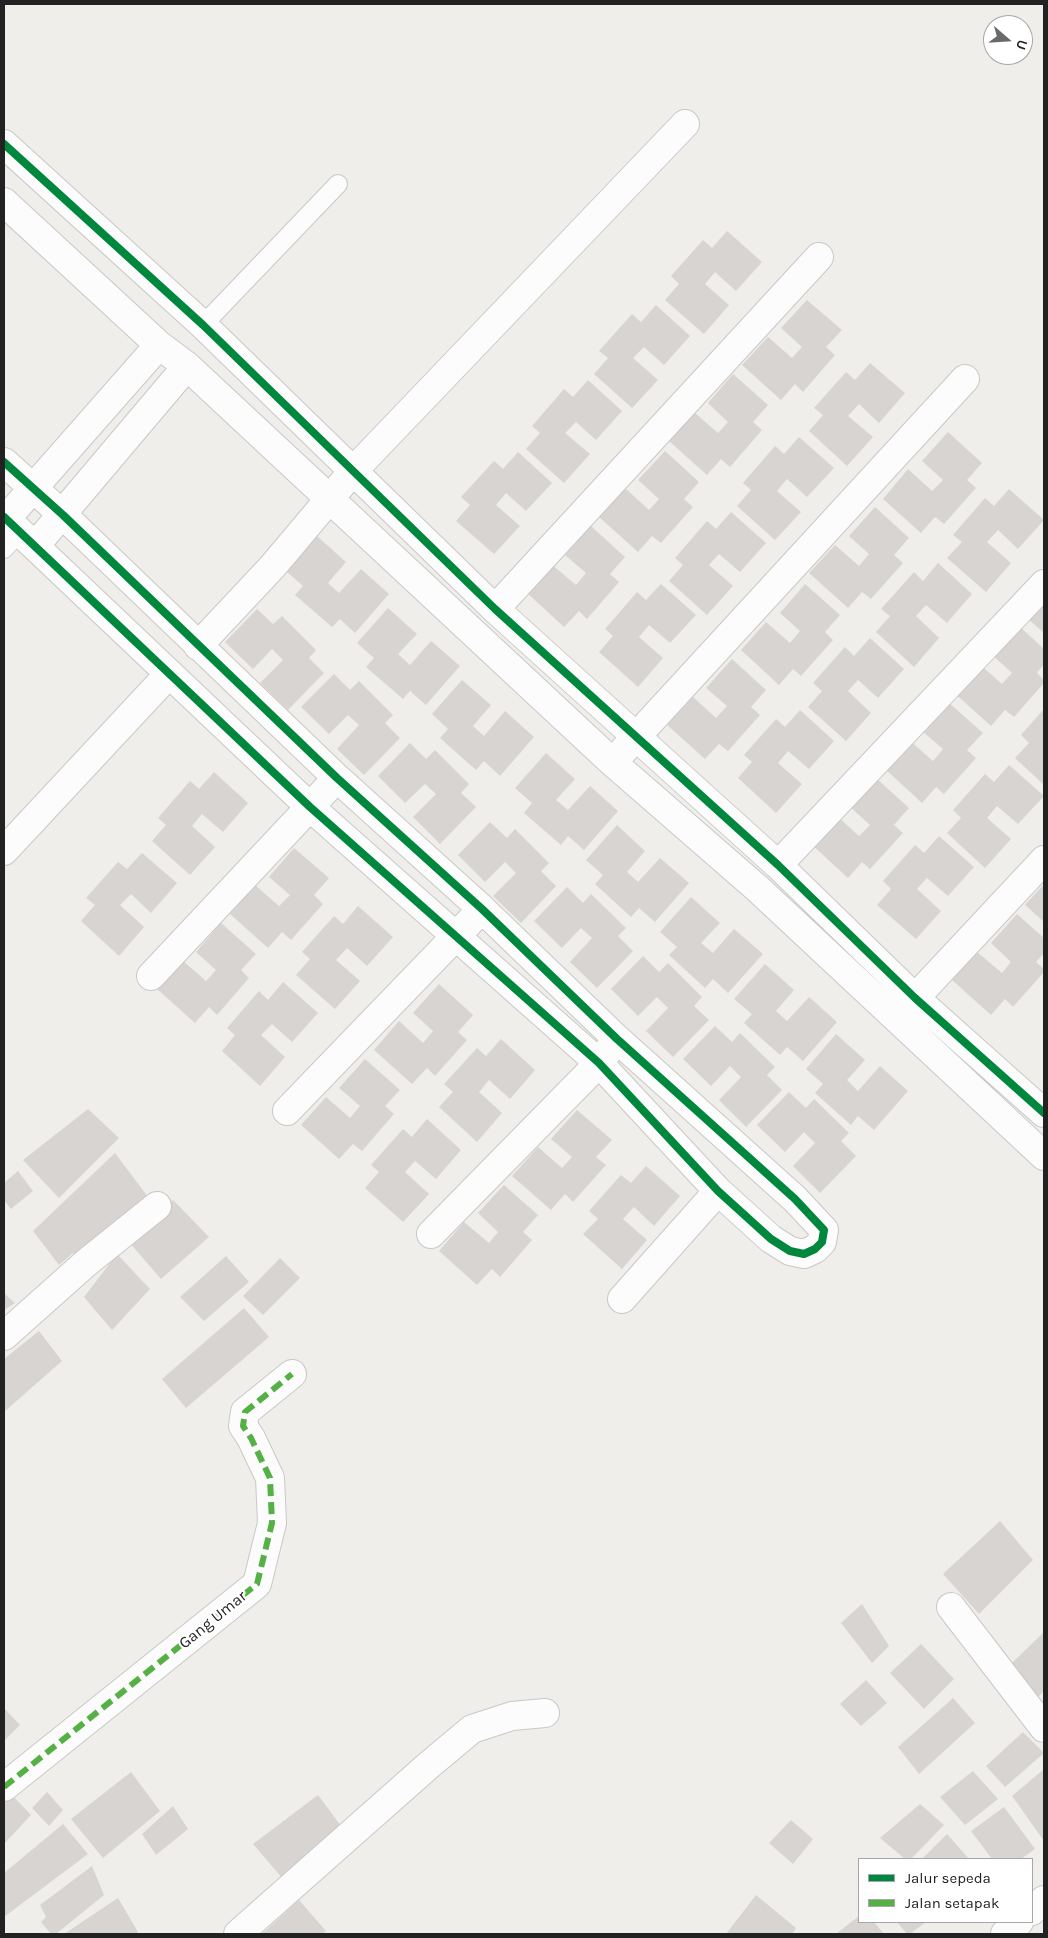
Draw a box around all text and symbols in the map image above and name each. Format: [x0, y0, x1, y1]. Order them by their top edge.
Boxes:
north arrow [983, 15, 1033, 65]
text: U [1012, 37, 1031, 52]
street label: Gang Umar [175, 1587, 251, 1653]
legend [858, 1858, 1033, 1923]
text: Jalur sepeda [905, 1869, 991, 1887]
text: Jalan setapak [905, 1894, 999, 1912]

